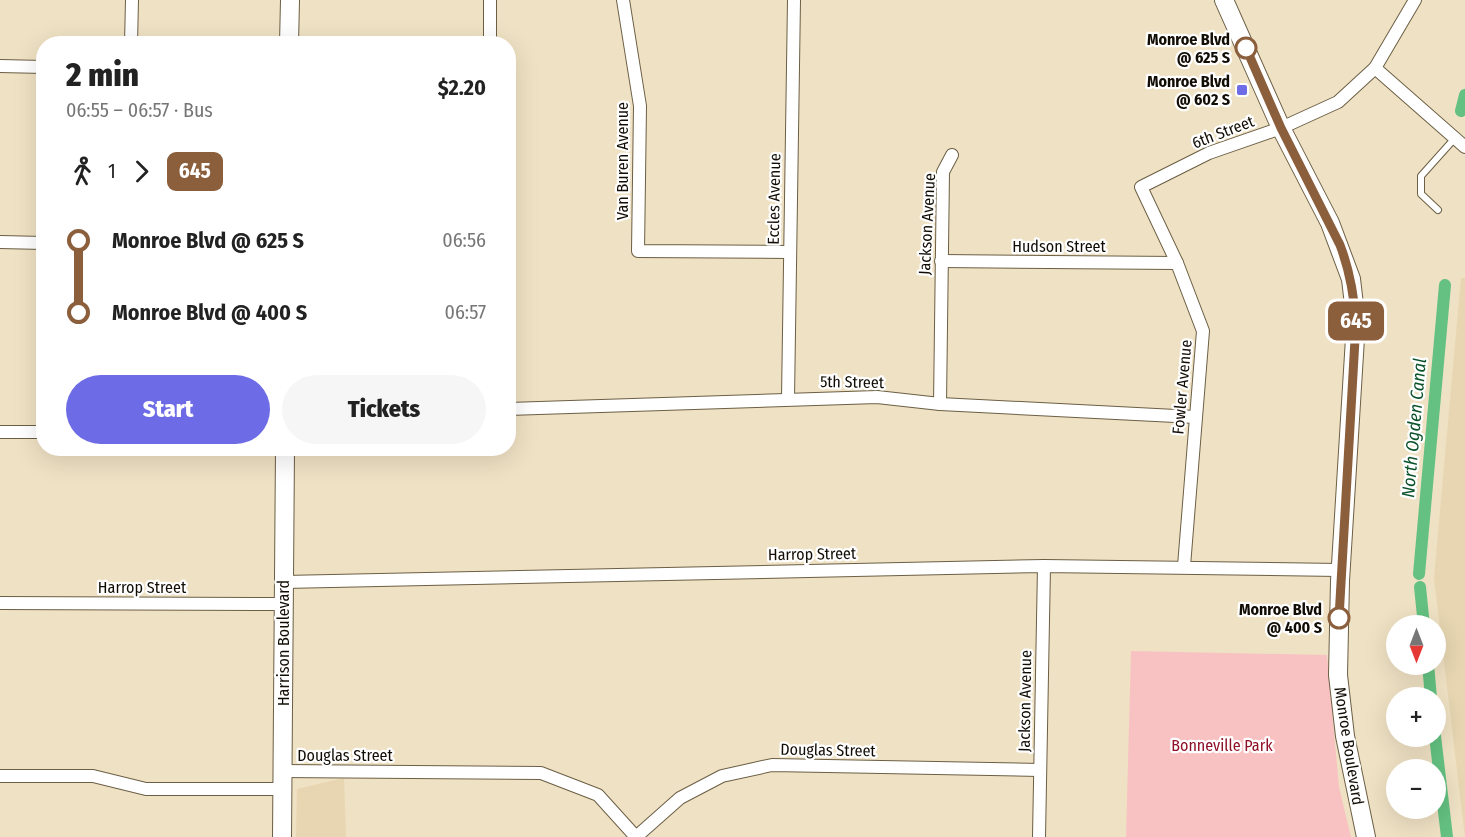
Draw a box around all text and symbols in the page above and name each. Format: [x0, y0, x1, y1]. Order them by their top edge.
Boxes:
place label: Monroe Blvd @ 625 S [1147, 30, 1230, 67]
marker: Monroe Blvd @ 625 S [1235, 37, 1257, 59]
text: 2 min [66, 55, 139, 95]
place label: Monroe Blvd @ 602 S [1147, 72, 1230, 109]
text: $2.20 [438, 74, 486, 101]
marker: Monroe Blvd @ 602 S [1235, 83, 1249, 97]
text: 06:55 – 06:57 · Bus [66, 98, 213, 122]
street label: Van Buren Avenue [613, 102, 632, 220]
street label: 6th Street [1189, 111, 1257, 152]
street label: Eccles Avenue [764, 153, 784, 245]
icon: walk [66, 155, 99, 188]
icon: forward [125, 155, 158, 188]
text: 645 [179, 158, 211, 184]
text: 1 [108, 159, 116, 183]
street label: Jackson Avenue [915, 173, 939, 275]
text: Monroe Blvd @ 625 S [112, 227, 304, 254]
text: 06:56 [442, 228, 486, 252]
street label: Hudson Street [1012, 237, 1106, 256]
text: Monroe Blvd @ 400 S [112, 299, 307, 326]
text: 06:57 [444, 300, 486, 324]
line badge: 645 [1322, 302, 1390, 340]
text: 645 [1340, 308, 1372, 334]
street label: Fowler Avenue [1168, 339, 1196, 435]
water label: North Ogden Canal [1397, 357, 1431, 499]
street label: 5th Street [820, 372, 885, 392]
button: Start [66, 375, 270, 444]
button: Tickets [282, 375, 486, 444]
street label: Harrop Street [768, 544, 857, 564]
street label: Harrop Street [98, 578, 187, 597]
street label: Harrison Boulevard [274, 580, 293, 706]
place label: Monroe Blvd @ 400 S [1239, 600, 1322, 637]
marker: Monroe Blvd @ 400 S [1328, 607, 1350, 629]
north arrow [1386, 615, 1446, 675]
map controls [1386, 615, 1446, 819]
street label: Jackson Avenue [1015, 650, 1035, 752]
street label: Monroe Boulevard [1330, 686, 1368, 806]
button: + [1386, 687, 1446, 747]
park label: Bonneville Park [1171, 736, 1273, 755]
street label: Douglas Street [780, 740, 877, 760]
street label: Douglas Street [297, 746, 393, 765]
button: − [1386, 759, 1446, 819]

